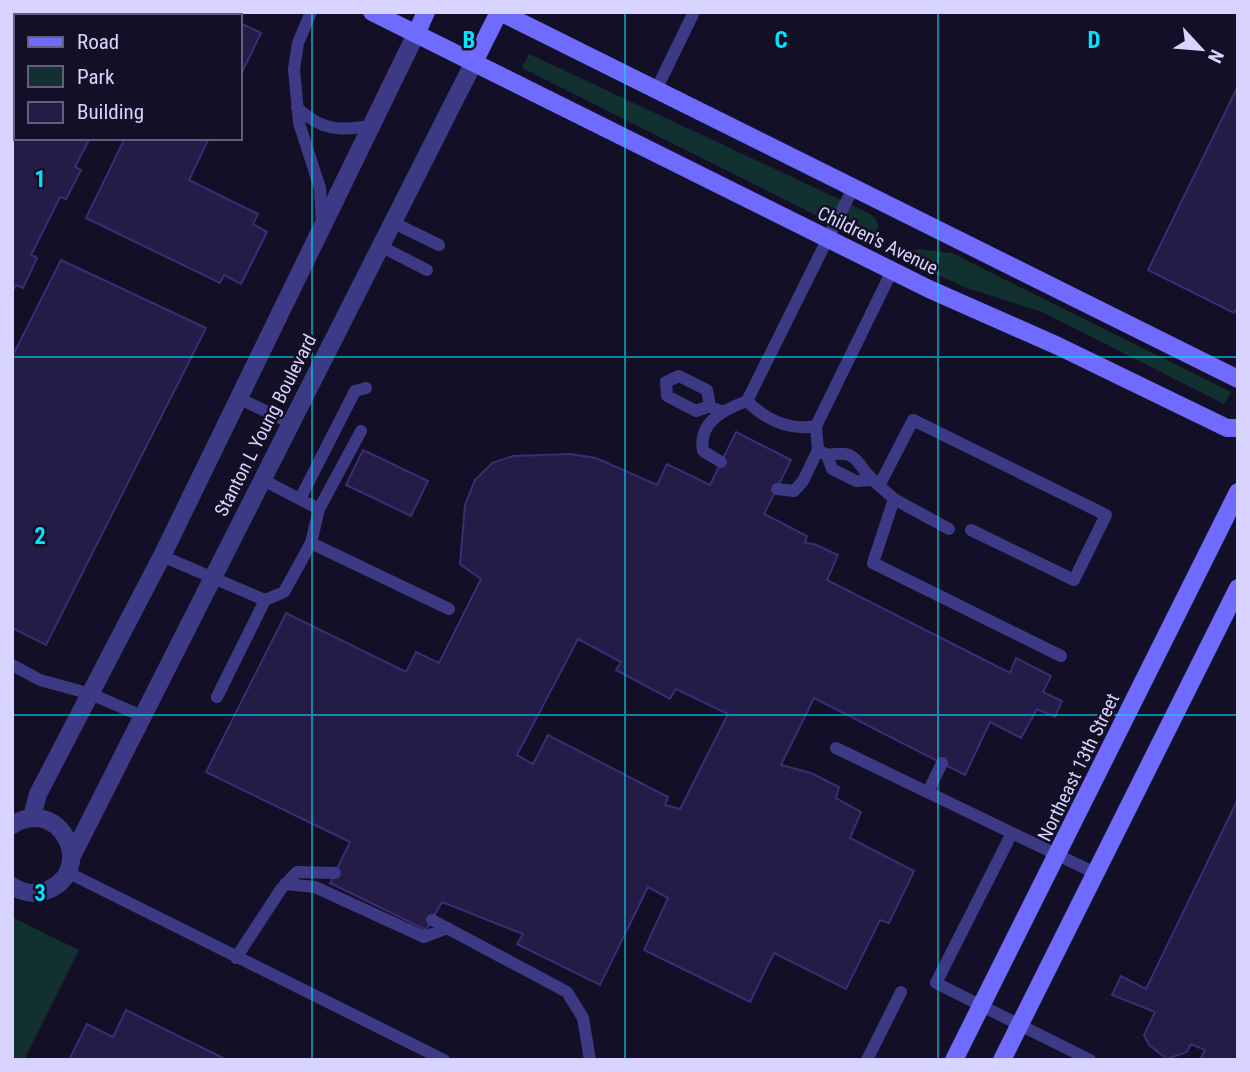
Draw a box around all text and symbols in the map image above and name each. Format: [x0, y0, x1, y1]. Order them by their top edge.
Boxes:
legend [14, 14, 242, 140]
north arrow [1166, 14, 1236, 84]
text: B [463, 27, 475, 54]
text: C [774, 27, 788, 54]
text: D [1088, 27, 1101, 54]
text: Road [77, 30, 119, 54]
text: N [1203, 46, 1229, 67]
text: Park [77, 65, 115, 89]
text: Building [77, 100, 144, 124]
text: 1 [34, 166, 46, 193]
street label: Children's Avenue [814, 201, 942, 280]
street label: Stanton L Young Boulevard [210, 330, 321, 520]
text: 2 [34, 523, 46, 550]
street label: Northeast 13th Street [1033, 690, 1124, 845]
text: 3 [34, 880, 46, 907]

